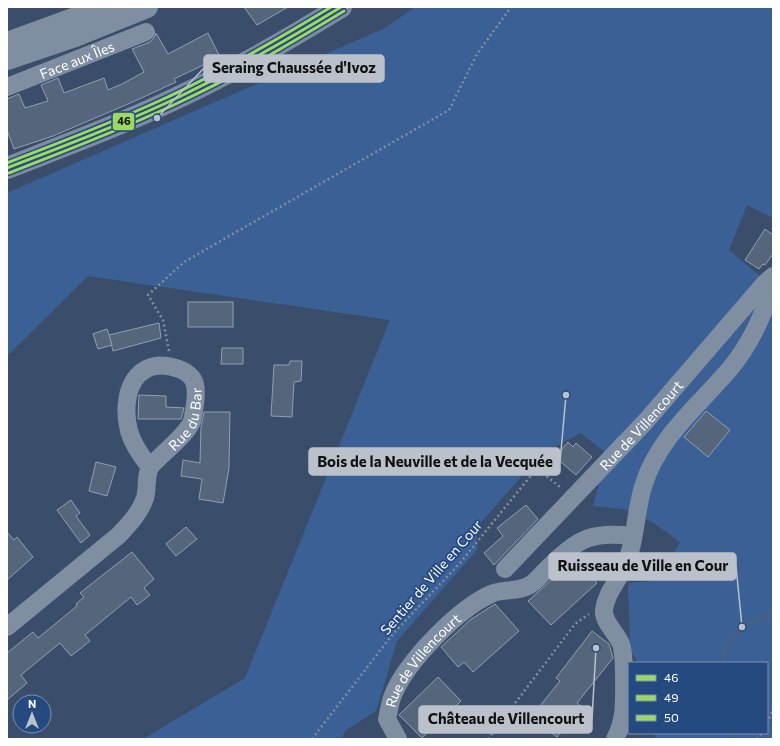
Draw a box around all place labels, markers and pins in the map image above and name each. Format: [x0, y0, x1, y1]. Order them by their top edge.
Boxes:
callout: Seraing Chaussée d'Ivoz [204, 55, 384, 82]
callout: Bois de la Neuville et de la Vecquée [309, 448, 560, 475]
callout: Ruisseau de Ville en Cour [549, 553, 736, 580]
callout: Château de Villencourt [419, 706, 592, 733]

